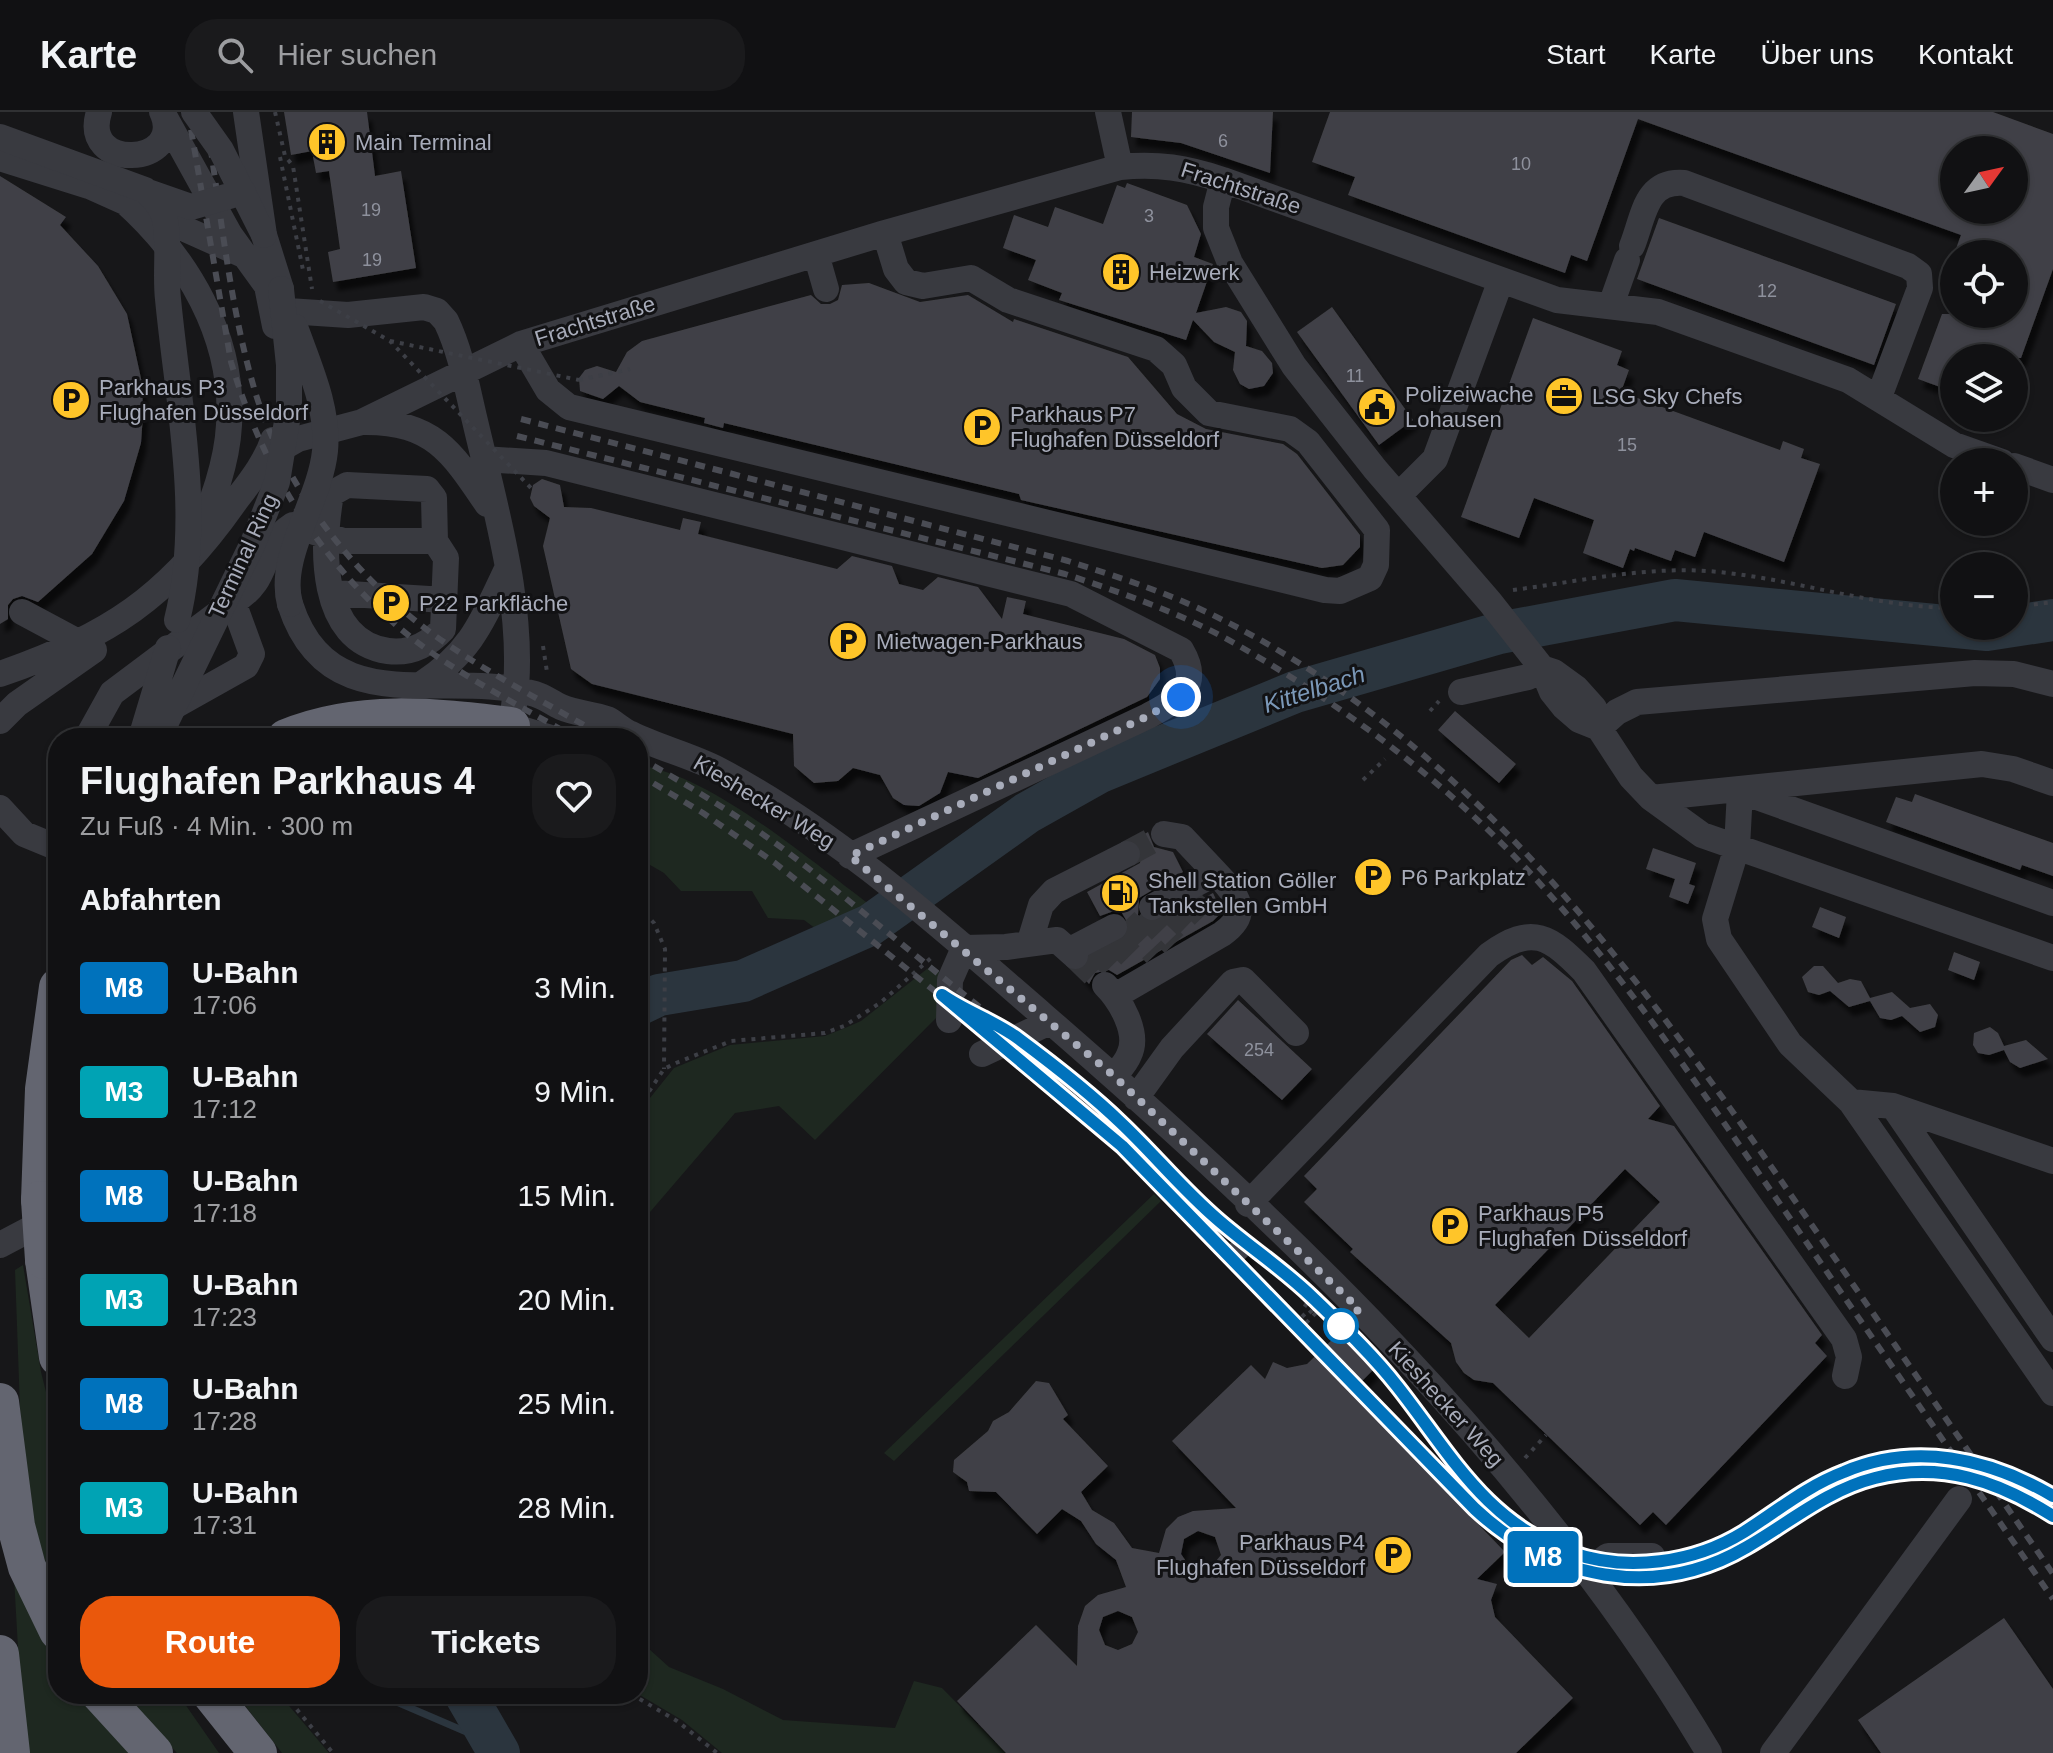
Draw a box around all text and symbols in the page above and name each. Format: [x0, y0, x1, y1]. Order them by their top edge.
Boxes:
search box [185, 19, 745, 91]
icon: search [213, 33, 257, 77]
text: Karte [40, 34, 137, 76]
text: Hier suchen [277, 38, 437, 71]
text: Start [1546, 39, 1605, 70]
text: Karte [1649, 39, 1716, 70]
text: Über uns [1760, 39, 1874, 70]
text: Kontakt [1918, 39, 2013, 70]
building icon: Main Terminal [306, 121, 348, 163]
place label: Main Terminal [355, 130, 492, 155]
house number: 6 [1218, 131, 1228, 151]
north arrow [1940, 136, 2028, 224]
map controls [1940, 136, 2028, 640]
house number: 10 [1511, 154, 1531, 174]
street label: Frachtstraße [1178, 157, 1304, 219]
house number: 19 [361, 200, 381, 220]
house number: 3 [1144, 206, 1154, 226]
button: locate [1940, 240, 2028, 328]
house number: 19 [362, 250, 382, 270]
building icon: Heizwerk [1100, 251, 1142, 293]
place label: Heizwerk [1149, 260, 1240, 285]
house number: 12 [1757, 281, 1777, 301]
street label: Frachtstraße [532, 291, 658, 351]
button: layers [1940, 344, 2028, 432]
house number: 11 [1346, 366, 1364, 386]
place label: Parkhaus P3 Flughafen Düsseldorf [99, 375, 309, 425]
office icon: LSG Sky Chefs [1543, 375, 1585, 417]
parking icon: Parkhaus P3 Flughafen Düsseldorf [50, 379, 92, 421]
place label: Polizeiwache Lohausen [1405, 382, 1533, 432]
place label: LSG Sky Chefs [1592, 384, 1742, 409]
public building icon: Polizeiwache Lohausen [1356, 386, 1398, 428]
place label: Parkhaus P7 Flughafen Düsseldorf [1010, 402, 1220, 452]
parking icon: Parkhaus P7 Flughafen Düsseldorf [961, 406, 1003, 448]
house number: 15 [1617, 435, 1637, 455]
button: + [1940, 448, 2028, 536]
street label: Terminal Ring [203, 490, 283, 622]
button: − [1940, 552, 2028, 640]
parking icon: P22 Parkfläche [370, 582, 412, 624]
place label: P22 Parkfläche [419, 591, 568, 616]
parking icon: Mietwagen-Parkhaus [827, 620, 869, 662]
place label: Mietwagen-Parkhaus [876, 629, 1083, 654]
water label: Kittelbach [1260, 660, 1368, 718]
your location [1161, 677, 1201, 717]
street label: Kieshecker Weg [689, 750, 839, 854]
button: heart [532, 754, 616, 838]
text: Flughafen Parkhaus 4 [80, 760, 475, 802]
text: Zu Fuß · 4 Min. · 300 m [80, 811, 353, 841]
parking icon: P6 Parkplatz [1352, 856, 1394, 898]
place label: P6 Parkplatz [1401, 865, 1526, 890]
place label: Shell Station Göller Tankstellen GmbH [1148, 868, 1336, 918]
fuel station icon: Shell Station Göller Tankstellen GmbH [1099, 872, 1141, 914]
text: Abfahrten [80, 883, 222, 916]
text: U-Bahn [192, 956, 299, 989]
text: 3 Min. [534, 971, 616, 1004]
text: M8 [105, 972, 143, 1003]
text: 17:06 [192, 990, 257, 1020]
house number: 254 [1244, 1040, 1274, 1060]
text: U-Bahn [192, 1060, 299, 1093]
text: 9 Min. [534, 1075, 616, 1108]
text: M3 [105, 1076, 143, 1107]
text: 17:12 [192, 1094, 257, 1124]
text: U-Bahn [192, 1164, 299, 1197]
text: 15 Min. [518, 1179, 616, 1212]
text: M8 [105, 1180, 143, 1211]
text: 17:18 [192, 1198, 257, 1228]
place label: Parkhaus P5 Flughafen Düsseldorf [1478, 1201, 1688, 1251]
parking icon: Parkhaus P5 Flughafen Düsseldorf [1429, 1205, 1471, 1247]
text: U-Bahn [192, 1268, 299, 1301]
text: 20 Min. [518, 1283, 616, 1316]
text: M3 [105, 1284, 143, 1315]
text: 17:23 [192, 1302, 257, 1332]
unlabelled marker [1324, 1309, 1358, 1343]
street label: Kieshecker Weg [1383, 1336, 1509, 1472]
text: U-Bahn [192, 1372, 299, 1405]
text: 25 Min. [518, 1387, 616, 1420]
text: M8 [105, 1388, 143, 1419]
text: 17:28 [192, 1406, 257, 1436]
text: U-Bahn [192, 1476, 299, 1509]
text: 28 Min. [518, 1491, 616, 1524]
text: M3 [105, 1492, 143, 1523]
text: 17:31 [192, 1510, 257, 1540]
place label: Parkhaus P4 Flughafen Düsseldorf [1156, 1530, 1366, 1580]
line badge: M8 [1507, 1531, 1579, 1583]
parking icon: Parkhaus P4 Flughafen Düsseldorf [1372, 1534, 1414, 1576]
text: M8 [1524, 1541, 1562, 1572]
button: Route [80, 1596, 340, 1688]
button: Tickets [356, 1596, 616, 1688]

